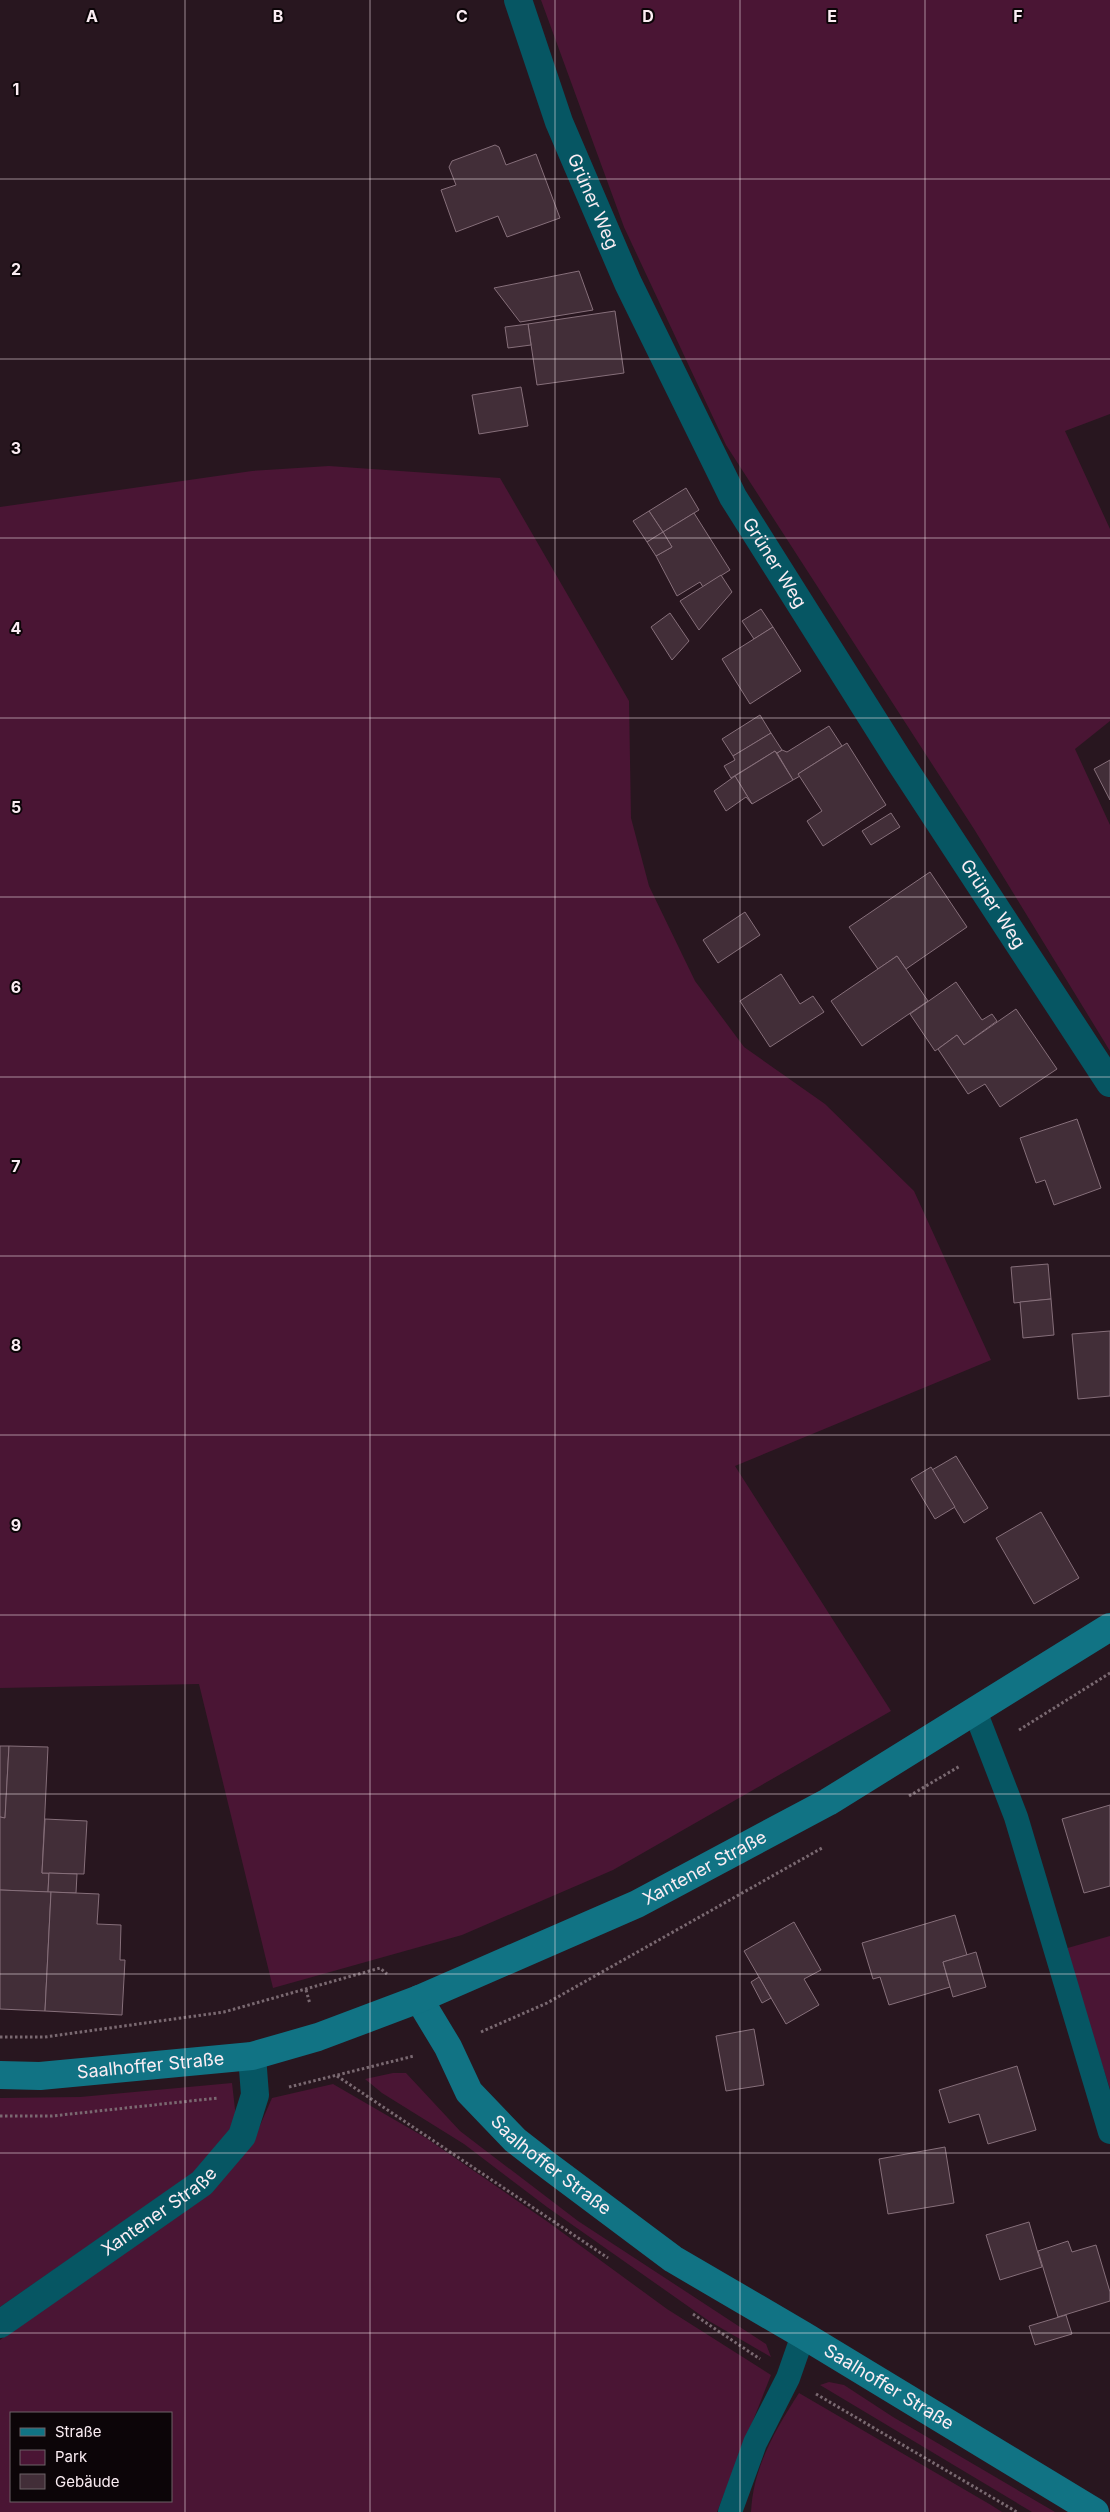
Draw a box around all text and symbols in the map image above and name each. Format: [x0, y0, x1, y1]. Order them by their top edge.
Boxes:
text: A [86, 6, 98, 26]
text: B [273, 6, 283, 26]
text: C [456, 6, 468, 26]
text: D [642, 6, 654, 26]
text: E [827, 6, 837, 26]
text: F [1013, 6, 1023, 26]
text: 1 [13, 79, 19, 99]
street label: Grüner Weg [564, 150, 623, 252]
text: 2 [11, 259, 21, 279]
text: 3 [11, 438, 21, 458]
street label: Grüner Weg [739, 514, 811, 611]
text: 4 [11, 618, 22, 638]
text: 5 [11, 797, 21, 817]
street label: Grüner Weg [956, 855, 1030, 952]
text: 6 [11, 977, 21, 997]
text: 7 [11, 1156, 21, 1176]
text: 8 [11, 1335, 21, 1355]
text: 9 [11, 1515, 21, 1535]
street label: Xantener Straße [639, 1826, 770, 1909]
street label: Saalhoffer Straße [76, 2048, 225, 2082]
street label: Saalhoffer Straße [487, 2111, 616, 2219]
street label: Xantener Straße [97, 2163, 221, 2260]
street label: Saalhoffer Straße [820, 2339, 958, 2434]
legend [10, 2412, 172, 2502]
text: Straße [55, 2422, 102, 2441]
text: Park [55, 2447, 88, 2466]
text: Gebäude [55, 2472, 120, 2491]

